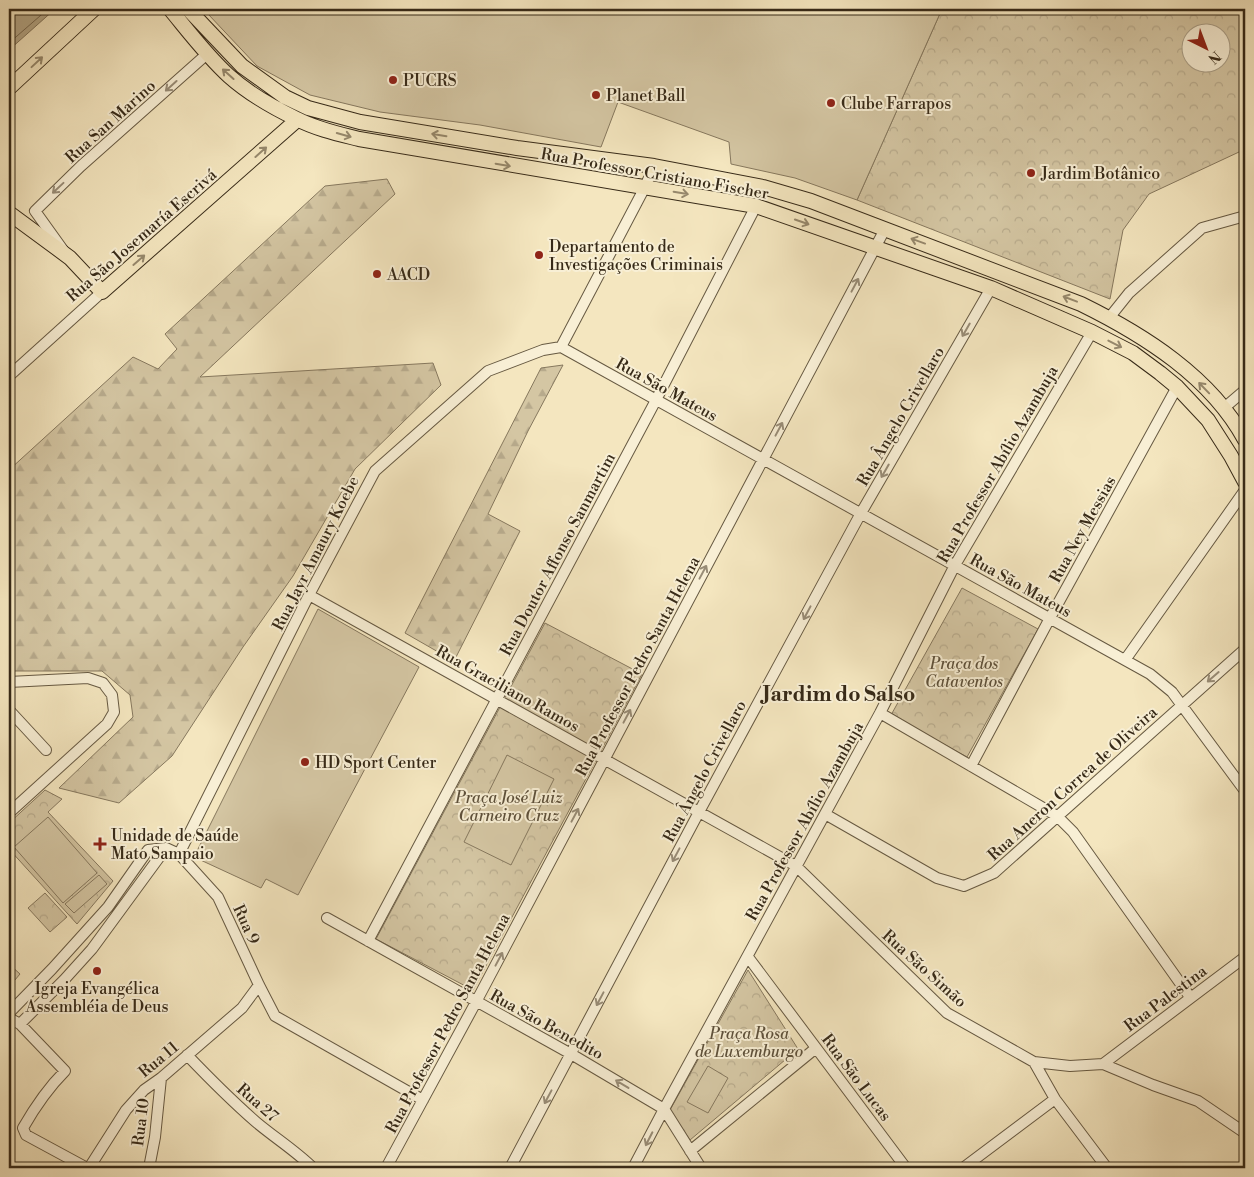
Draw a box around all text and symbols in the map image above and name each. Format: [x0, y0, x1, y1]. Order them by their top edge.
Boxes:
north arrow [1182, 22, 1232, 72]
text: N [1204, 47, 1224, 67]
one-way arrow [30, 56, 43, 68]
one-way arrow [221, 68, 234, 80]
place label: PUCRS [403, 71, 457, 91]
marker: PUCRS [387, 74, 399, 86]
street label: Rua San Marino [61, 76, 160, 168]
one-way arrow [164, 81, 177, 92]
place label: Planet Ball [606, 86, 685, 106]
marker: Planet Ball [590, 89, 602, 101]
place label: Clube Farrapos [841, 94, 951, 114]
marker: Clube Farrapos [825, 97, 837, 109]
one-way arrow [431, 129, 447, 139]
one-way arrow [335, 131, 351, 140]
street label: Rua Professor Cristiano Fischer [539, 144, 771, 204]
one-way arrow [254, 147, 267, 158]
one-way arrow [495, 160, 511, 170]
street label: Rua São Josemaría Escrivá [62, 164, 222, 307]
place label: Jardim Botânico [1040, 164, 1160, 184]
marker: Jardim Botânico [1025, 167, 1037, 179]
one-way arrow [51, 182, 64, 194]
one-way arrow [673, 189, 689, 199]
one-way arrow [794, 218, 809, 227]
one-way arrow [911, 236, 926, 245]
place label: Departamento de Investigações Criminais [549, 237, 723, 275]
marker: Departamento de Investigações Criminais [533, 249, 545, 261]
one-way arrow [132, 255, 145, 266]
place label: AACD [386, 265, 430, 285]
marker: AACD [371, 268, 383, 280]
one-way arrow [851, 278, 860, 293]
one-way arrow [1063, 294, 1078, 303]
one-way arrow [961, 323, 971, 337]
one-way arrow [1107, 340, 1122, 349]
street label: Rua Ângelo Crivellaro [851, 342, 949, 490]
street label: Rua São Mateus [612, 354, 721, 426]
street label: Rua Professor Abílio Azambuja [933, 362, 1063, 567]
one-way arrow [1199, 383, 1211, 395]
one-way arrow [774, 421, 784, 436]
street label: Rua Doutor Affonso Sanmartim [496, 450, 620, 659]
one-way arrow [880, 464, 890, 478]
street label: Rua Jayr Amaury Koebe [268, 473, 364, 634]
street label: Rua Ney Messias [1045, 473, 1120, 586]
street label: Rua São Mateus [966, 550, 1075, 622]
street label: Rua Professor Pedro Santa Helena [571, 552, 705, 780]
one-way arrow [698, 565, 708, 580]
one-way arrow [802, 606, 812, 621]
street label: Rua Graciliano Ramos [432, 641, 583, 737]
park label: Praça dos Cataventos [925, 654, 1003, 692]
one-way arrow [1207, 671, 1220, 683]
district label: Jardim do Salso [759, 682, 916, 708]
street label: Rua Ângelo Crivellaro [657, 696, 751, 846]
street label: Rua Aneron Correa de Oliveira [984, 702, 1162, 865]
one-way arrow [623, 709, 632, 724]
street label: Rua Professor Abílio Azambuja [742, 718, 868, 925]
place label: HD Sport Center [315, 753, 437, 773]
marker: HD Sport Center [299, 756, 311, 768]
park label: Praça José Luiz Carneiro Cruz [454, 788, 563, 826]
one-way arrow [571, 808, 580, 823]
place label: Unidade de Saúde Mato Sampaio [111, 826, 239, 864]
marker: Unidade de Saúde Mato Sampaio [93, 837, 107, 851]
one-way arrow [671, 847, 681, 862]
street label: Rua 9 [228, 901, 264, 948]
street label: Rua Professor Pedro Santa Helena [381, 909, 515, 1137]
street label: Rua São Simão [878, 926, 971, 1012]
one-way arrow [494, 951, 504, 966]
street label: Rua Palestina [1120, 961, 1212, 1036]
marker: Igreja Evangélica Assembléia de Deus [91, 965, 103, 977]
place label: Igreja Evangélica Assembléia de Deus [25, 979, 168, 1017]
street label: Rua São Benedito [486, 985, 607, 1064]
one-way arrow [595, 991, 605, 1006]
park label: Praça Rosa de Luxemburgo [695, 1024, 803, 1062]
street label: Rua São Lucas [817, 1030, 895, 1125]
street label: Rua 11 [135, 1037, 183, 1082]
street label: Rua 27 [232, 1079, 282, 1126]
one-way arrow [615, 1079, 629, 1089]
one-way arrow [543, 1089, 552, 1104]
street label: Rua 10 [128, 1097, 154, 1147]
one-way arrow [644, 1131, 654, 1146]

